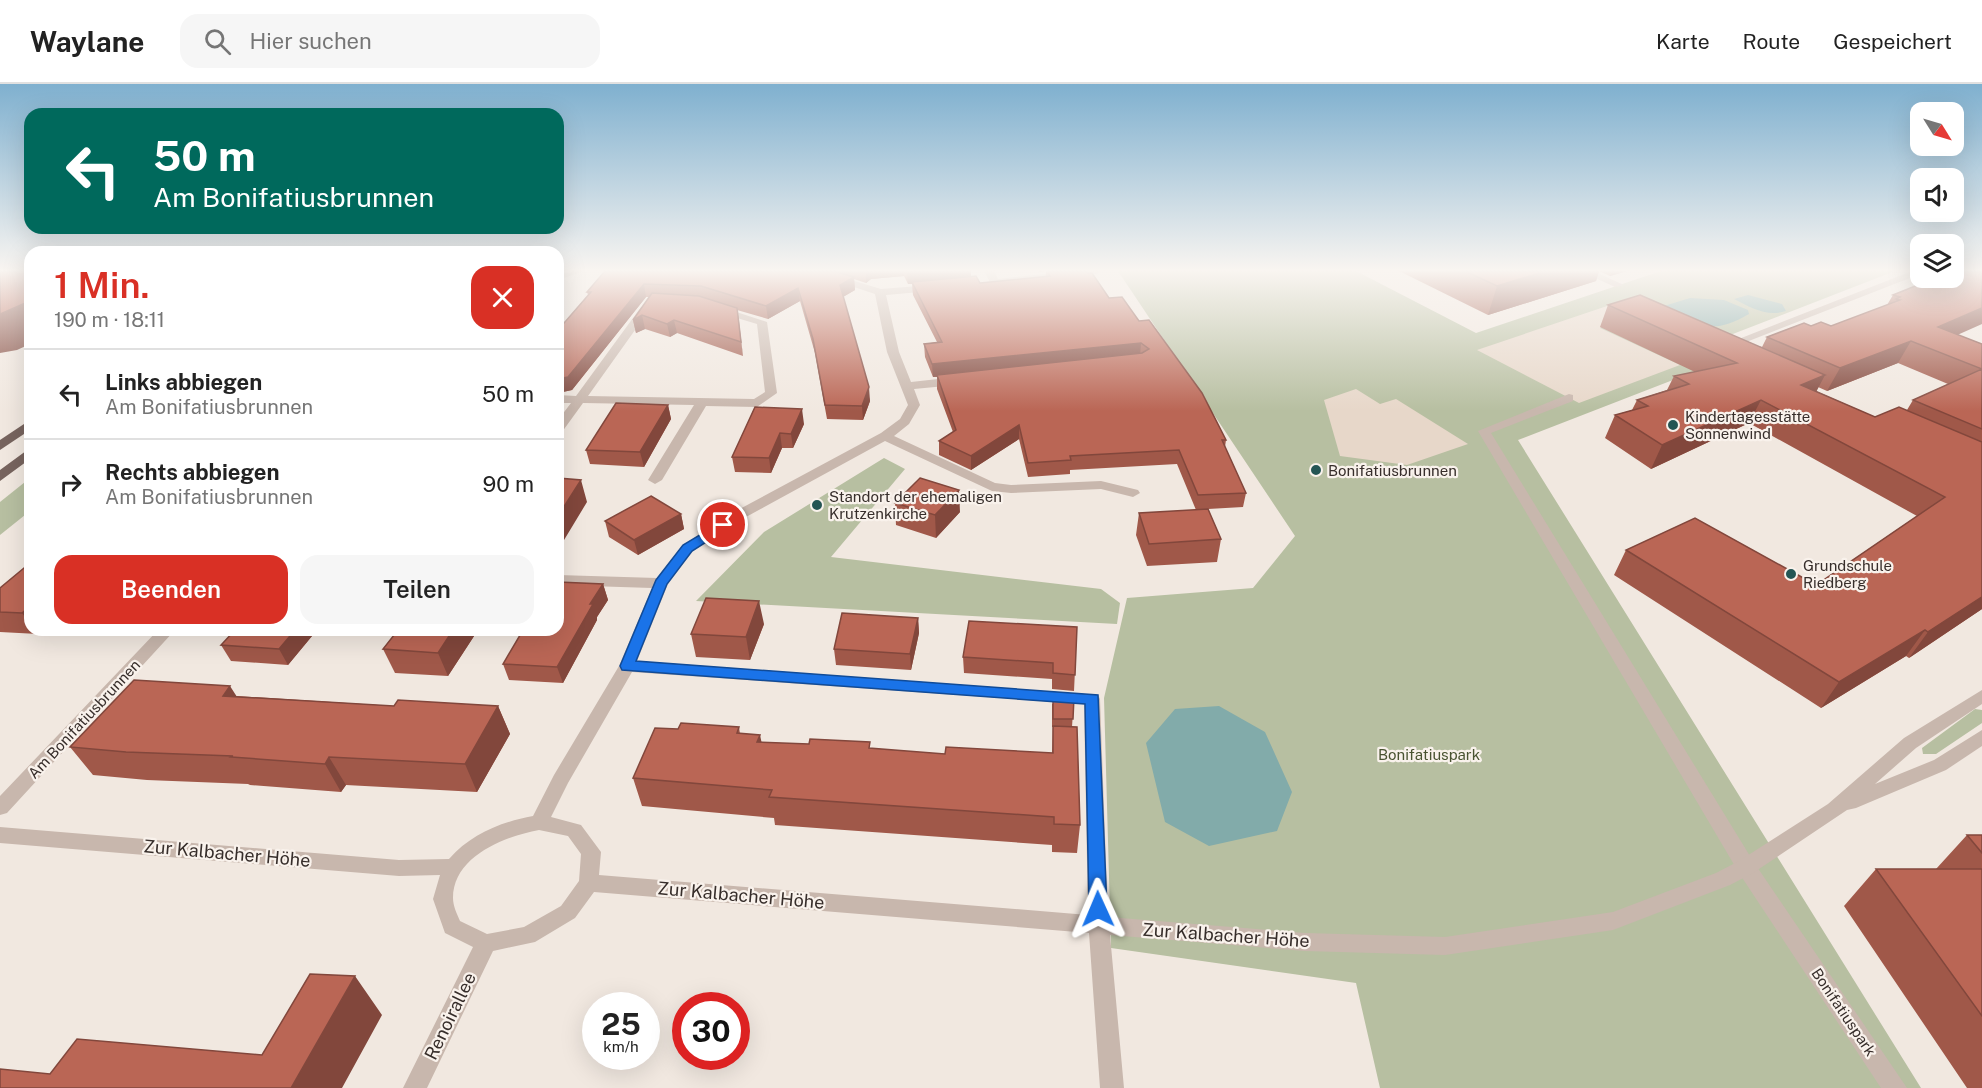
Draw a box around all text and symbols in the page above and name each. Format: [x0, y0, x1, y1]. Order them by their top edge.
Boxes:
search box [180, 14, 600, 68]
text: Waylane [30, 25, 144, 58]
icon: search [201, 25, 234, 58]
text: Hier suchen [249, 28, 372, 54]
text: Karte [1656, 29, 1710, 54]
text: Route [1743, 29, 1800, 54]
text: Gespeichert [1833, 29, 1952, 54]
north arrow [1910, 102, 1964, 156]
map controls [1910, 102, 1964, 288]
text: 50 m [153, 131, 256, 180]
icon: left [54, 132, 132, 210]
button: sound [1910, 168, 1964, 222]
text: Am Bonifatiusbrunnen [153, 181, 434, 213]
button: layers [1910, 234, 1964, 288]
text: 1 Min. [54, 264, 150, 306]
button: close [471, 266, 534, 329]
text: 190 m · 18:11 [54, 308, 165, 332]
text: Links abbiegen [105, 369, 262, 395]
icon: left [54, 378, 87, 411]
text: 50 m [482, 381, 534, 407]
text: Am Bonifatiusbrunnen [105, 395, 313, 419]
place label: Kindertagesstätte Sonnenwind [1685, 408, 1810, 442]
marker: Kindertagesstätte Sonnenwind [1666, 418, 1680, 432]
text: Rechts abbiegen [105, 459, 280, 485]
place label: Bonifatiusbrunnen [1328, 462, 1457, 479]
marker: Bonifatiusbrunnen [1309, 463, 1323, 477]
icon: right [54, 468, 87, 501]
text: 90 m [483, 471, 534, 497]
text: Am Bonifatiusbrunnen [105, 485, 313, 509]
place label: Standort der ehemaligen Krutzenkirche [829, 488, 1002, 522]
marker: Standort der ehemaligen Krutzenkirche [810, 498, 824, 512]
pin [697, 499, 748, 550]
icon: arrive [706, 508, 739, 541]
button: Beenden [54, 555, 288, 624]
button: Teilen [300, 555, 534, 624]
place label: Grundschule Riedberg [1803, 557, 1892, 591]
marker: Grundschule Riedberg [1784, 567, 1798, 581]
street label: Am Bonifatiusbrunnen [25, 656, 143, 782]
park label: Bonifatiuspark [1378, 746, 1480, 763]
street label: Zur Kalbacher Höhe [143, 835, 311, 871]
street label: Zur Kalbacher Höhe [657, 877, 825, 913]
position arrow [1066, 877, 1130, 941]
street label: Zur Kalbacher Höhe [1142, 919, 1310, 951]
street label: Bonifatiuspark [1808, 965, 1880, 1059]
street label: Renoirallee [420, 969, 480, 1063]
speed limit sign: 30 [672, 992, 750, 1070]
text: 25 [601, 1006, 641, 1042]
text: km/h [603, 1038, 639, 1055]

